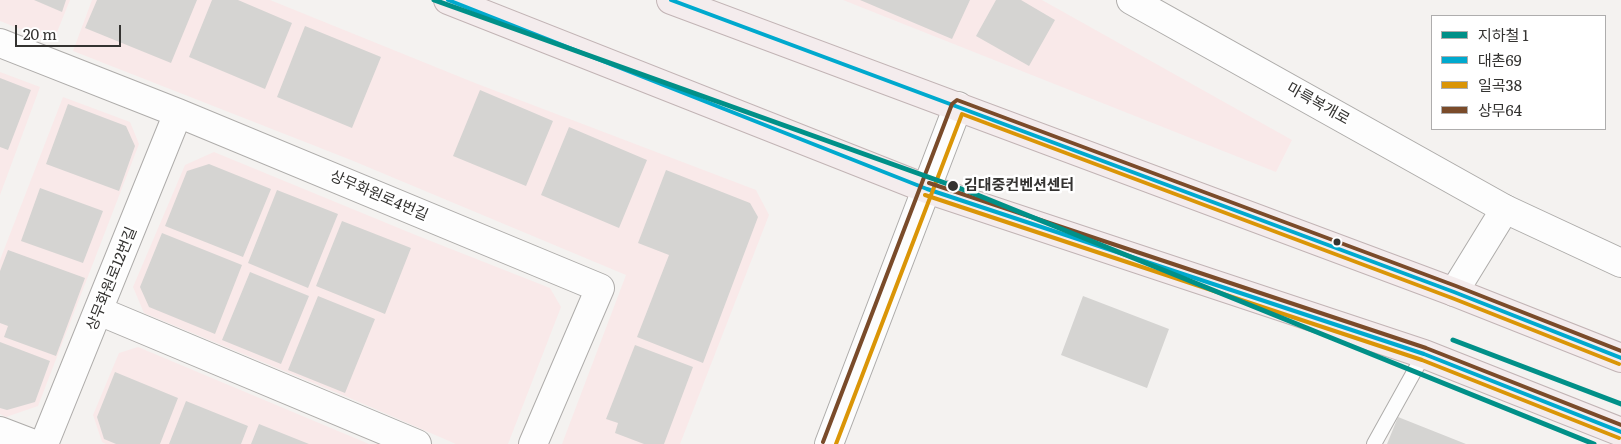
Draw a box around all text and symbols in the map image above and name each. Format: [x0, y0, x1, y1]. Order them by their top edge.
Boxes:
scale bar [18, 15, 124, 47]
legend [1431, 15, 1606, 130]
text: 20 m [23, 22, 57, 45]
text: 지하철 1 [1478, 23, 1529, 46]
text: 대촌69 [1478, 48, 1522, 71]
text: 일곡38 [1478, 73, 1522, 96]
street label: 마륵복개로 [1283, 79, 1353, 129]
text: 상무64 [1478, 98, 1522, 121]
street label: 상무화원로4번길 [327, 167, 431, 225]
place label: 김대중컨벤션센터 [964, 177, 1074, 195]
marker: 김대중컨벤션센터 [946, 179, 960, 193]
street label: 상무화원로12번길 [83, 224, 141, 334]
unlabelled marker [1332, 237, 1342, 247]

